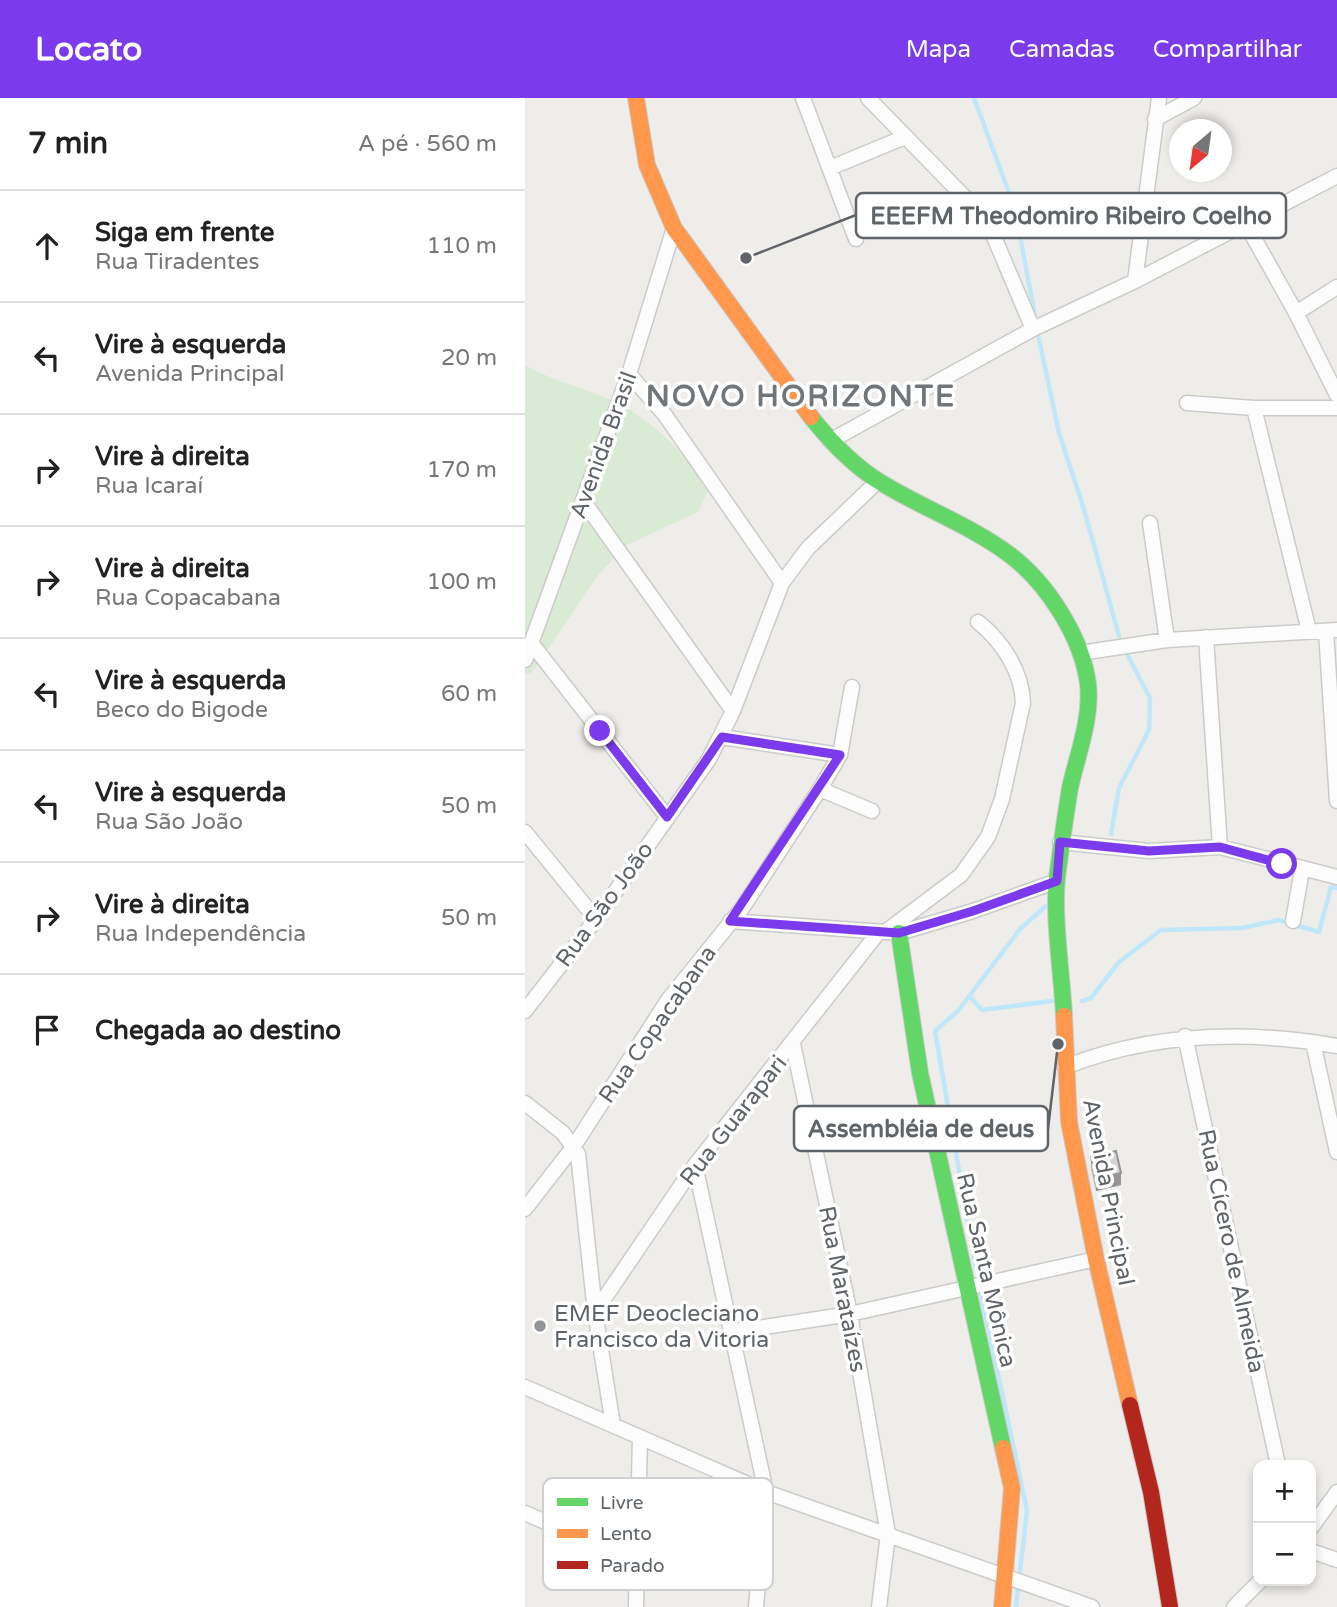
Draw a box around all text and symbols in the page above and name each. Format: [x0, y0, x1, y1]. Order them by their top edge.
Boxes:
text: Locato [35, 30, 142, 69]
text: Mapa [906, 35, 971, 64]
text: Camadas [1009, 35, 1115, 64]
text: Compartilhar [1153, 35, 1302, 64]
north arrow [1169, 119, 1232, 182]
text: 7 min [28, 125, 108, 162]
text: A pé · 560 m [358, 130, 497, 158]
callout: EEEFM Theodomiro Ribeiro Coelho [856, 193, 1286, 238]
text: EEEFM Theodomiro Ribeiro Coelho [870, 202, 1272, 231]
text: Siga em frente [95, 217, 275, 248]
icon: ahead [28, 227, 66, 265]
text: 110 m [427, 232, 497, 260]
text: Rua Tiradentes [95, 248, 259, 276]
text: Vire à esquerda [95, 329, 286, 360]
icon: left [28, 339, 66, 377]
text: 20 m [441, 344, 497, 372]
text: Avenida Principal [95, 360, 285, 388]
street label: Avenida Brasil [564, 368, 644, 523]
district label: NOVO HORIZONTE [646, 378, 956, 415]
text: Vire à direita [95, 441, 250, 472]
icon: right [28, 451, 66, 489]
text: 170 m [427, 456, 497, 484]
text: Rua Icaraí [95, 472, 203, 500]
text: Vire à direita [95, 553, 250, 584]
icon: right [28, 563, 66, 601]
text: 100 m [427, 568, 497, 596]
text: Rua Copacabana [95, 584, 281, 612]
text: Vire à esquerda [95, 665, 286, 696]
icon: left [28, 675, 66, 713]
text: 60 m [441, 680, 497, 708]
text: Beco do Bigode [95, 696, 268, 724]
route end [584, 715, 615, 746]
text: Vire à esquerda [95, 777, 286, 808]
icon: left [28, 787, 66, 825]
text: 50 m [441, 792, 497, 820]
text: Rua São João [95, 808, 243, 836]
street label: Rua São João [550, 837, 660, 973]
route start [1266, 848, 1297, 879]
text: Vire à direita [95, 889, 250, 920]
icon: right [28, 899, 66, 937]
text: 50 m [441, 904, 497, 932]
text: Rua Independência [95, 920, 306, 948]
street label: Rua Copacabana [593, 940, 723, 1109]
icon: arrive [28, 1011, 66, 1049]
text: Chegada ao destino [95, 1015, 341, 1046]
street label: Rua Guarapari [674, 1050, 793, 1191]
street label: Avenida Principal [1076, 1097, 1140, 1288]
callout: Assembléia de deus [794, 1106, 1048, 1151]
text: Assembléia de deus [808, 1115, 1034, 1144]
street label: Rua Cícero de Almeida [1192, 1127, 1271, 1375]
street label: Rua Santa Mônica [950, 1170, 1022, 1370]
street label: Rua Marataízes [812, 1204, 872, 1375]
place label: EMEF Deocleciano Francisco da Vitoria [554, 1300, 769, 1354]
marker: EMEF Deocleciano Francisco da Vitoria [532, 1318, 548, 1334]
map controls [1253, 1460, 1316, 1586]
button: + [1253, 1460, 1316, 1523]
legend [543, 1478, 773, 1590]
text: Livre [600, 1492, 644, 1514]
text: Lento [600, 1523, 652, 1545]
button: − [1253, 1523, 1316, 1586]
text: Parado [600, 1555, 664, 1577]

